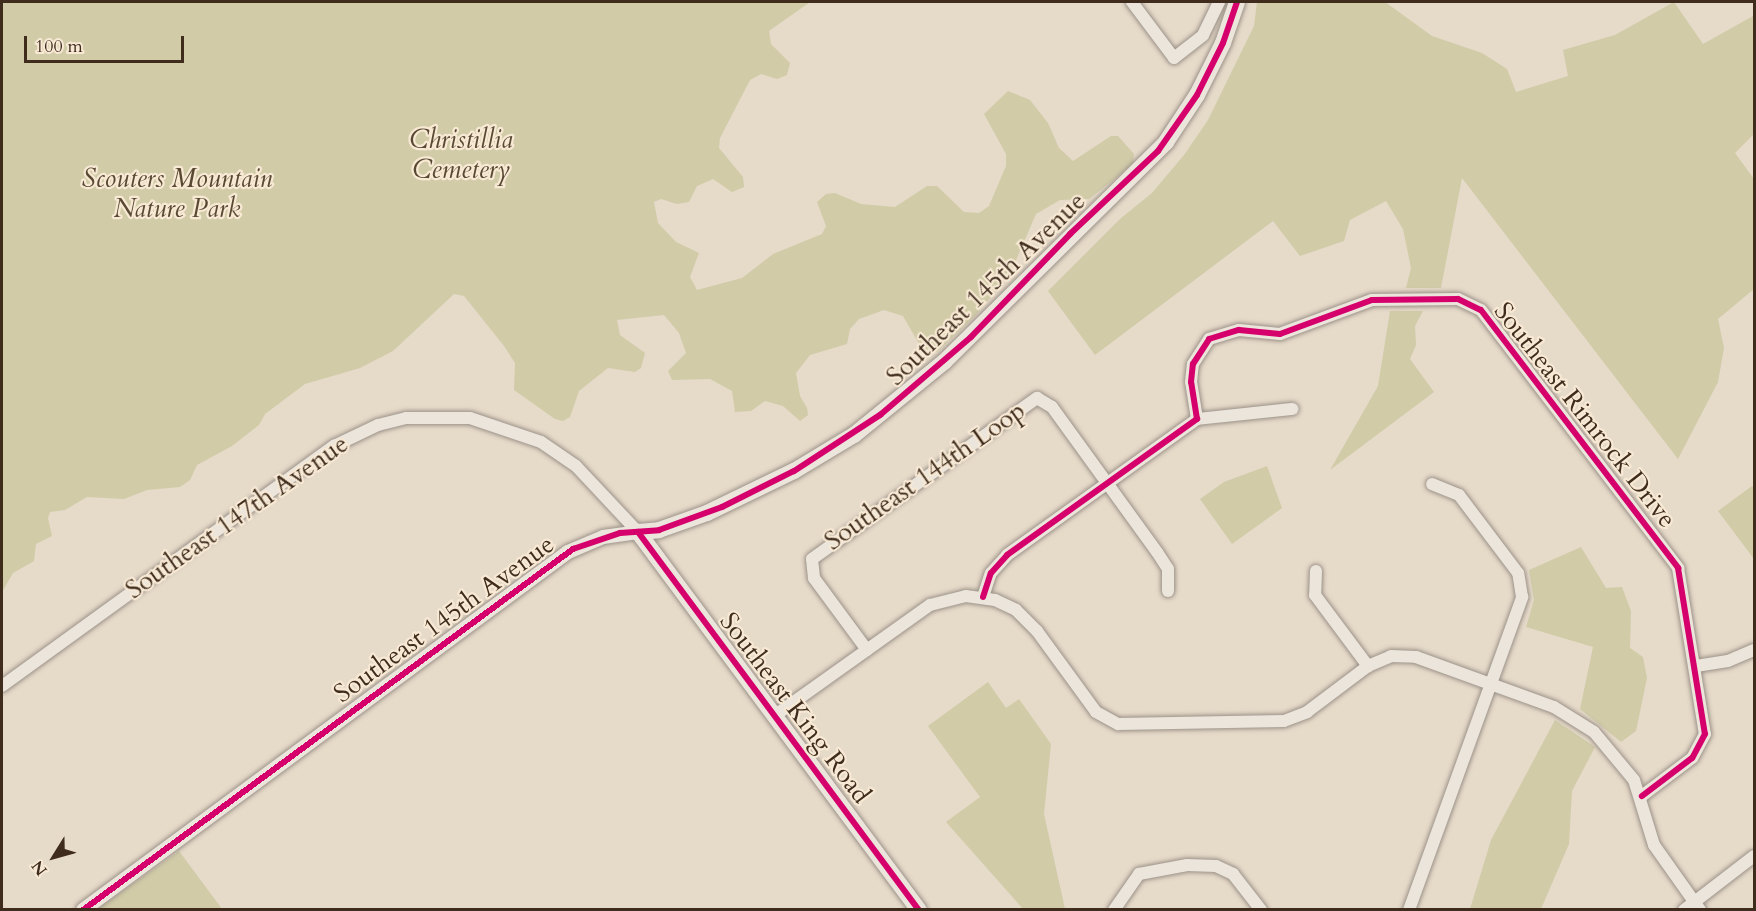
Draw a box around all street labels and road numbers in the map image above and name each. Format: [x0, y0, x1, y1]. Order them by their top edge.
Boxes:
street label: Southeast 145th Avenue [880, 186, 1092, 392]
street label: Southeast Rimrock Drive [1487, 296, 1683, 534]
street label: Southeast 144th Loop [819, 395, 1031, 557]
street label: Southeast 147th Avenue [120, 428, 354, 606]
street label: Southeast 145th Avenue [328, 529, 560, 709]
street label: Southeast King Road [713, 606, 877, 810]

